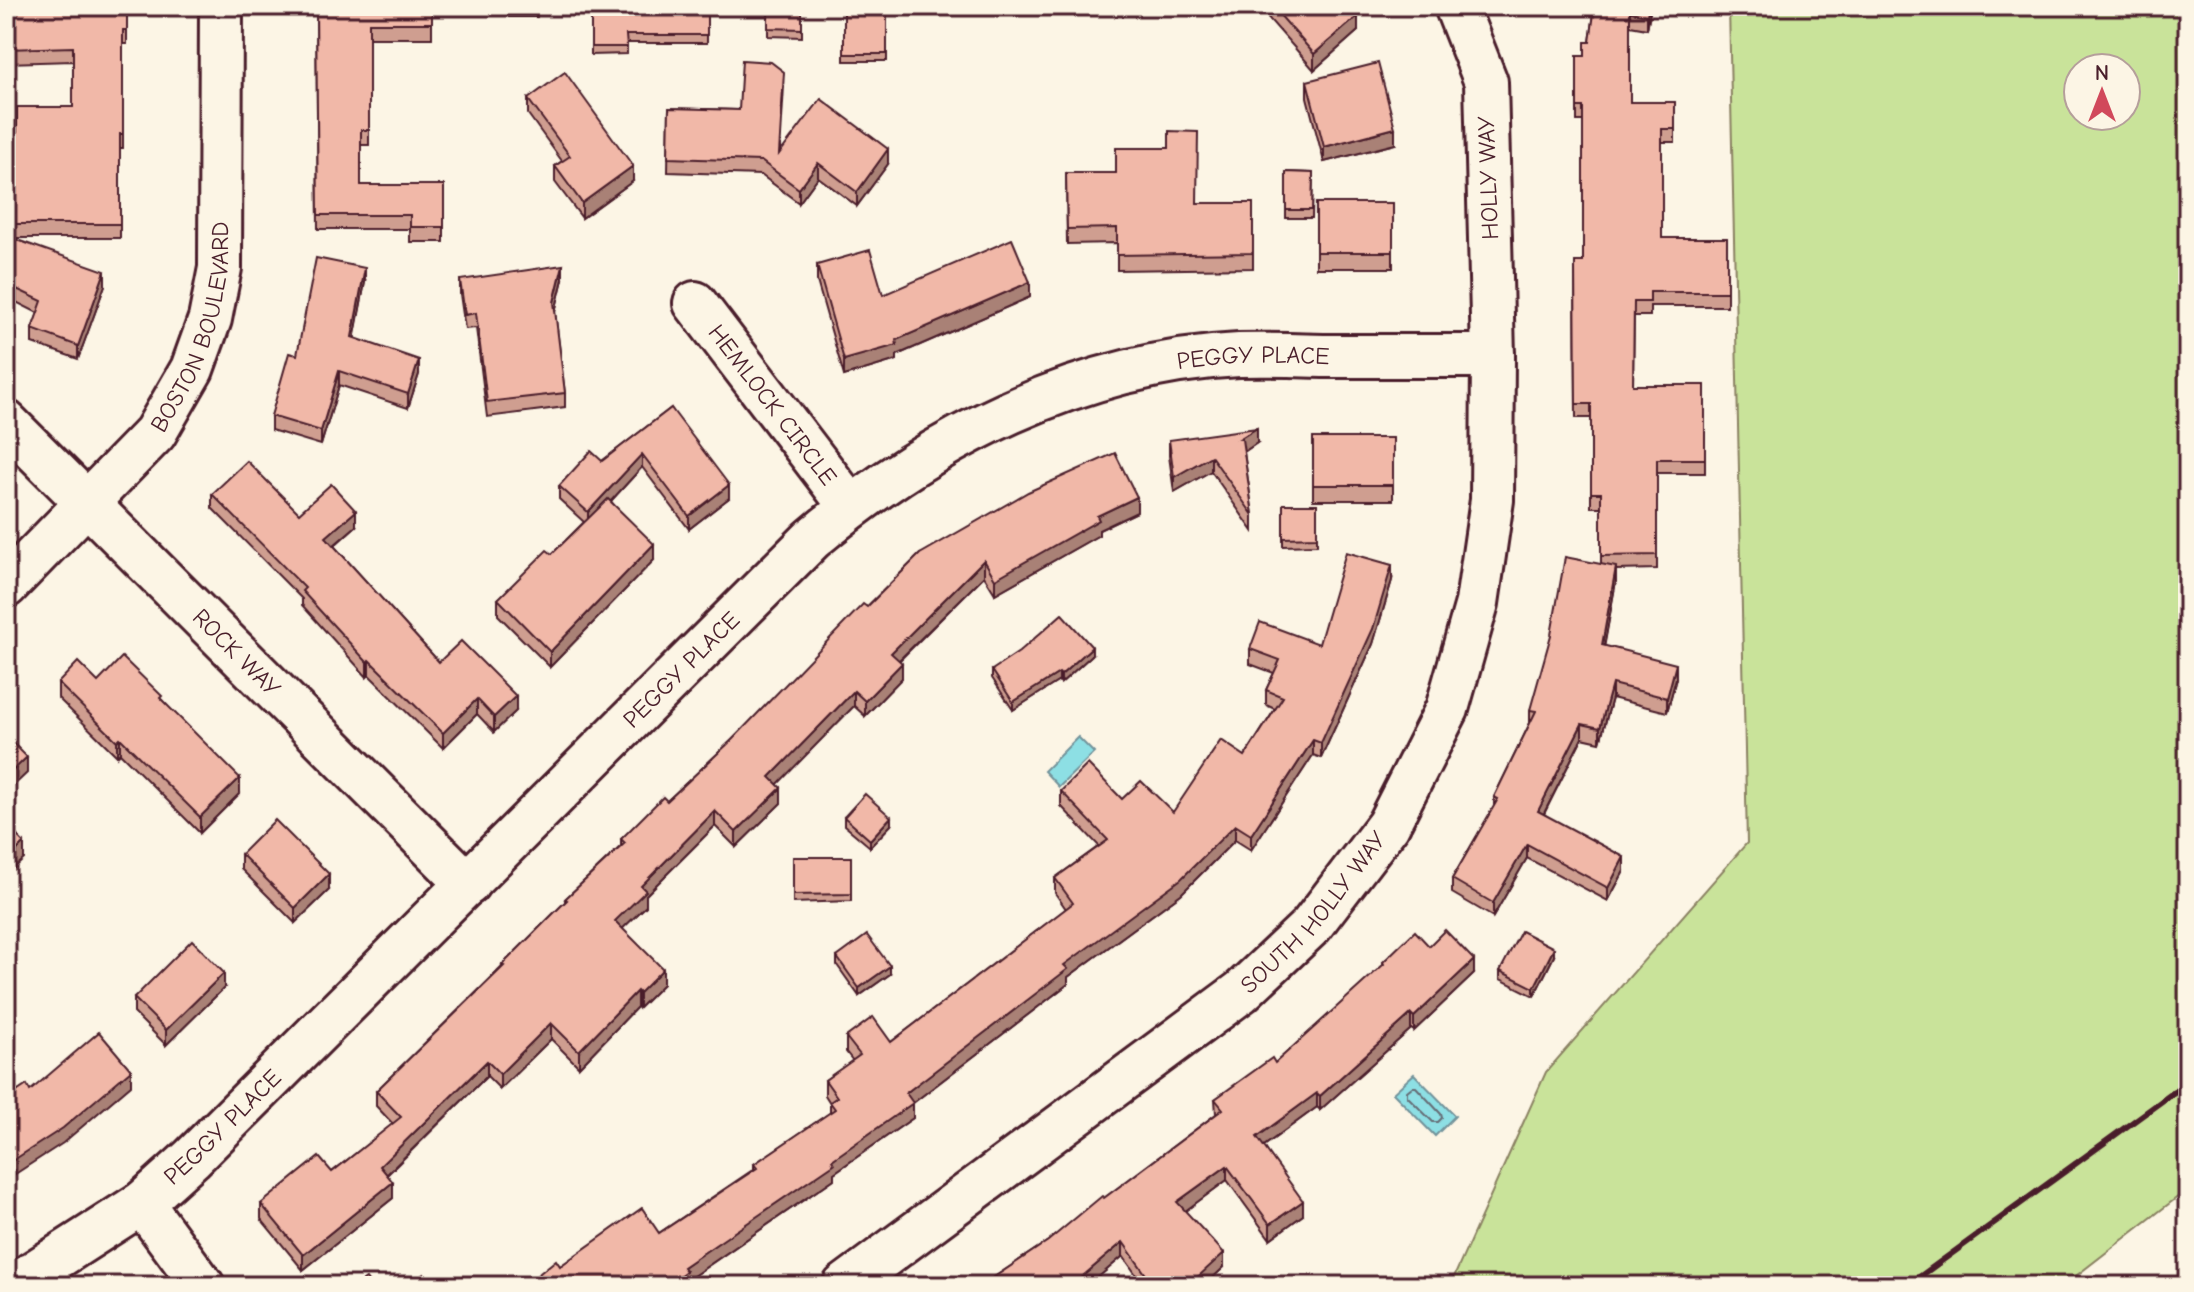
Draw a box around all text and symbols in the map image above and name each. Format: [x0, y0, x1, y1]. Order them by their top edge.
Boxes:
north arrow [2062, 52, 2142, 132]
text: N [2095, 60, 2109, 86]
street label: HOLLY WAY [1472, 115, 1504, 240]
street label: BOSTON BOULEVARD [145, 221, 235, 437]
street label: HEMLOCK CIRCLE [702, 319, 843, 491]
street label: PEGGY PLACE [1175, 341, 1330, 375]
street label: ROCK WAY [187, 603, 287, 703]
street label: PEGGY PLACE [617, 606, 745, 733]
street label: SOUTH HOLLY WAY [1235, 825, 1392, 999]
street label: PEGGY PLACE [158, 1063, 287, 1191]

